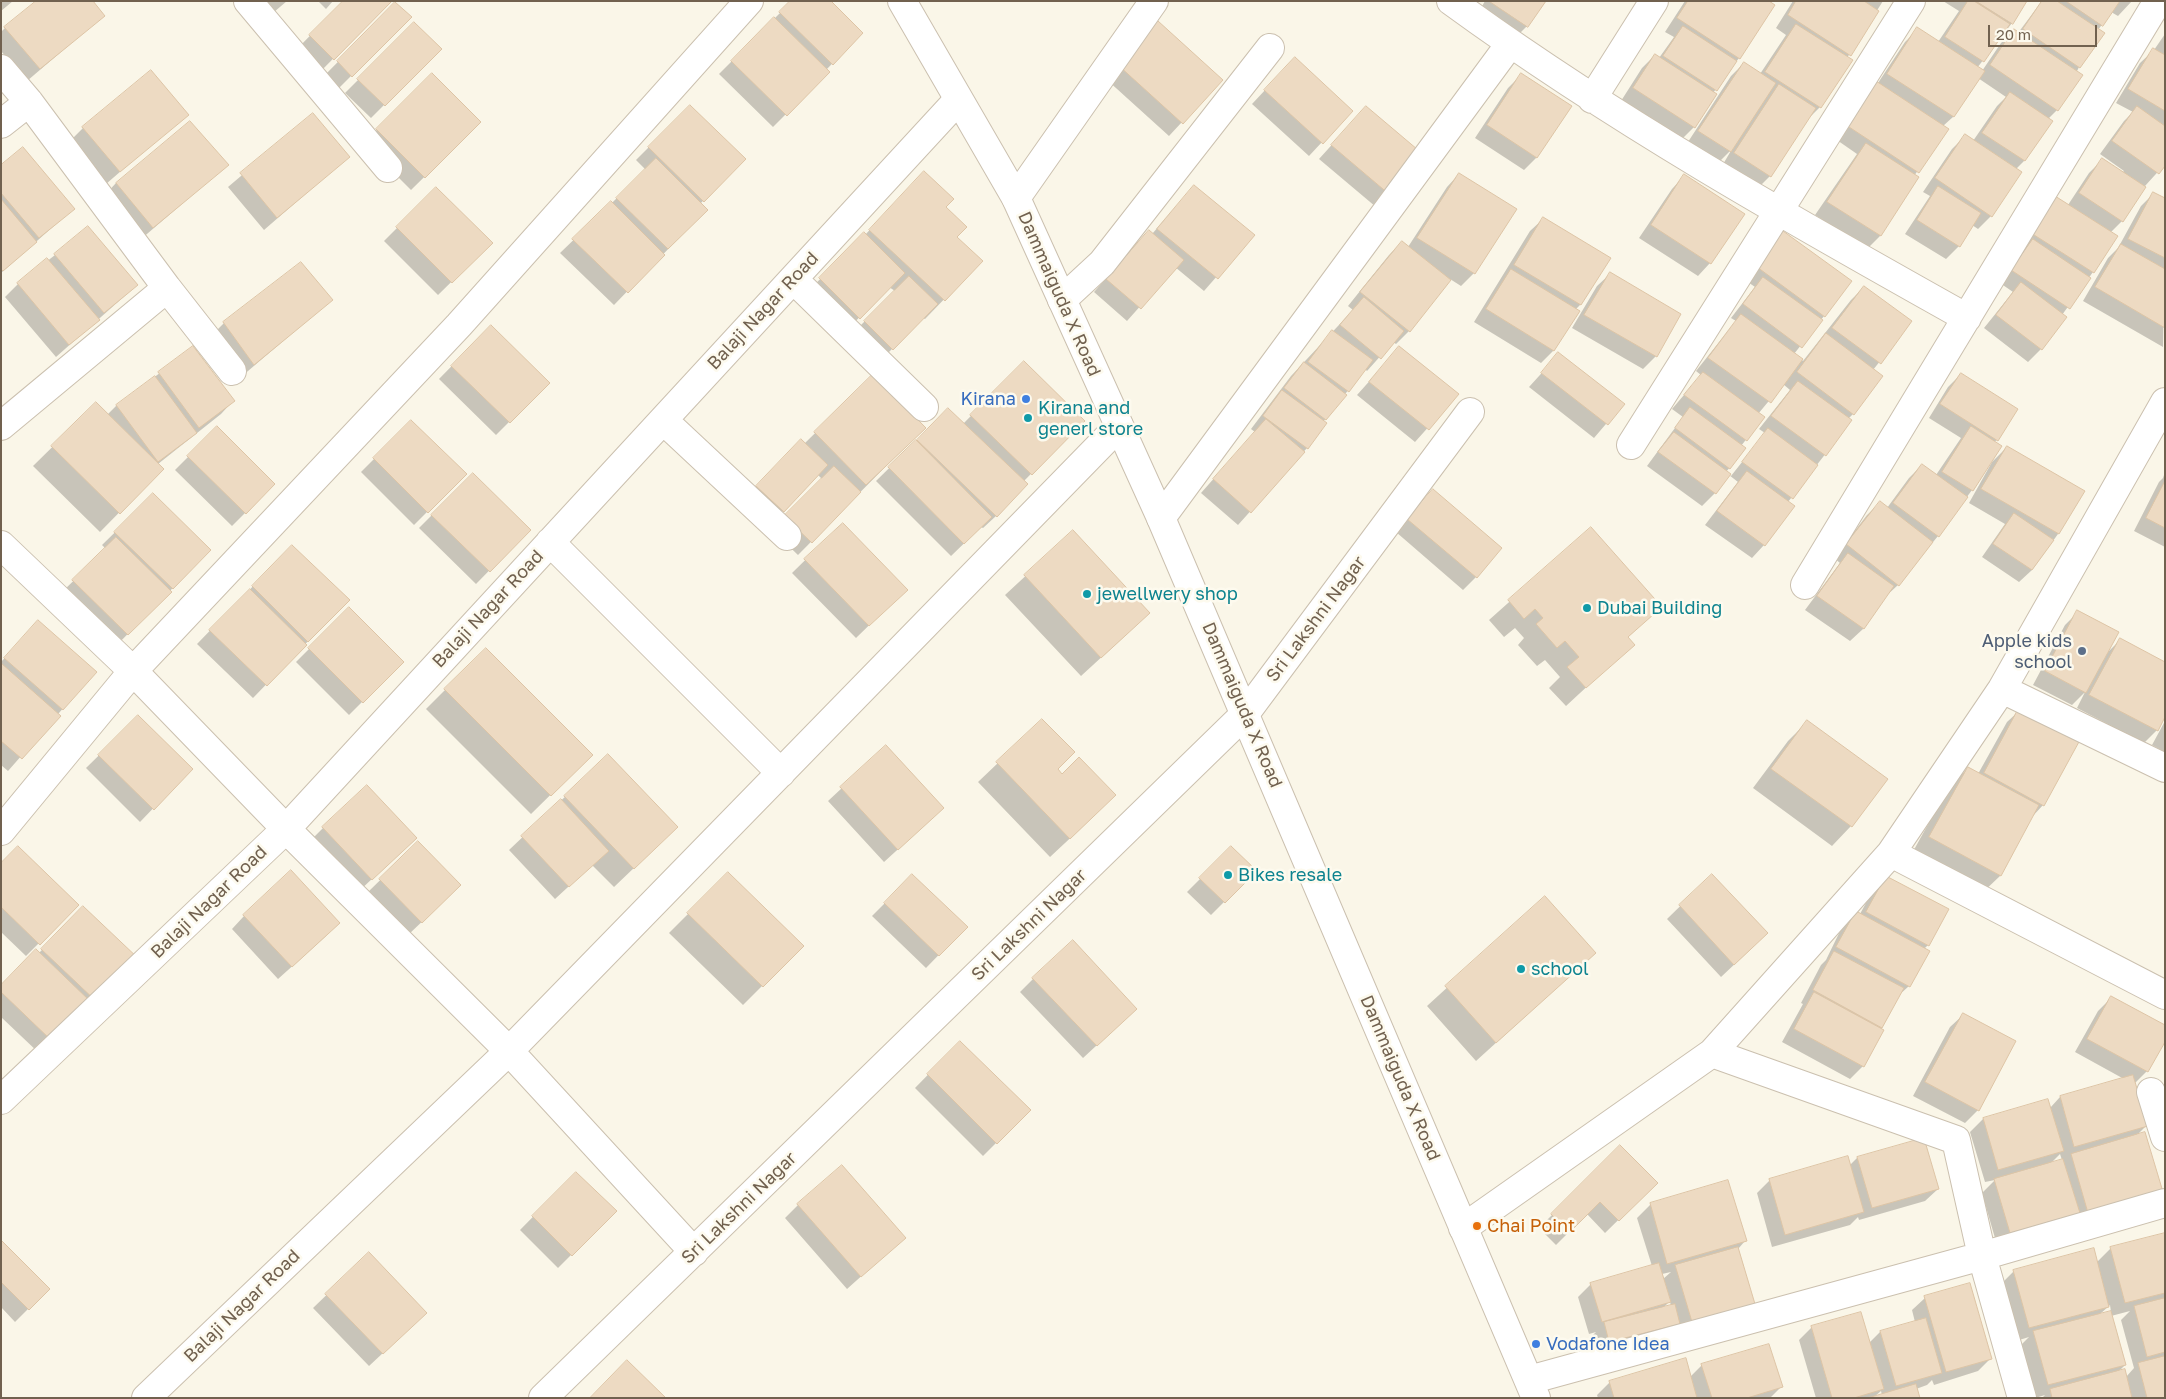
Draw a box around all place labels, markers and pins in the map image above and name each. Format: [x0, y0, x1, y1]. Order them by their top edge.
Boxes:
place label: Kirana [961, 388, 1016, 410]
marker: Kirana [1020, 393, 1032, 405]
place label: Kirana and generl store [1038, 397, 1143, 439]
marker: Kirana and generl store [1022, 412, 1034, 424]
place label: jewellwery shop [1097, 583, 1238, 605]
marker: jewellwery shop [1081, 588, 1093, 600]
place label: Dubai Building [1597, 597, 1722, 619]
marker: Dubai Building [1581, 602, 1593, 614]
place label: Apple kids school [1982, 630, 2072, 672]
marker: Apple kids school [2076, 645, 2088, 657]
place label: Bikes resale [1238, 864, 1342, 886]
marker: Bikes resale [1222, 869, 1234, 881]
place label: school [1531, 958, 1589, 980]
marker: school [1515, 963, 1527, 975]
place label: Chai Point [1487, 1215, 1575, 1237]
marker: Chai Point [1471, 1220, 1483, 1232]
place label: Vodafone Idea [1546, 1333, 1670, 1355]
marker: Vodafone Idea [1530, 1338, 1542, 1350]

